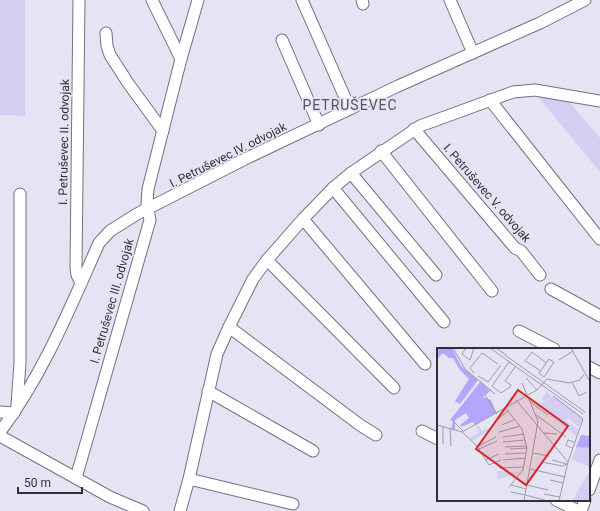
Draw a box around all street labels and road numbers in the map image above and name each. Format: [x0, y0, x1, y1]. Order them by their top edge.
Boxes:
street label: I. Petruševec II. odvojak [56, 78, 72, 205]
street label: I. Petruševec IV. odvojak [167, 119, 290, 191]
street label: I. Petruševec V. odvojak [440, 141, 534, 246]
street label: I. Petruševec III. odvojak [87, 236, 137, 365]

